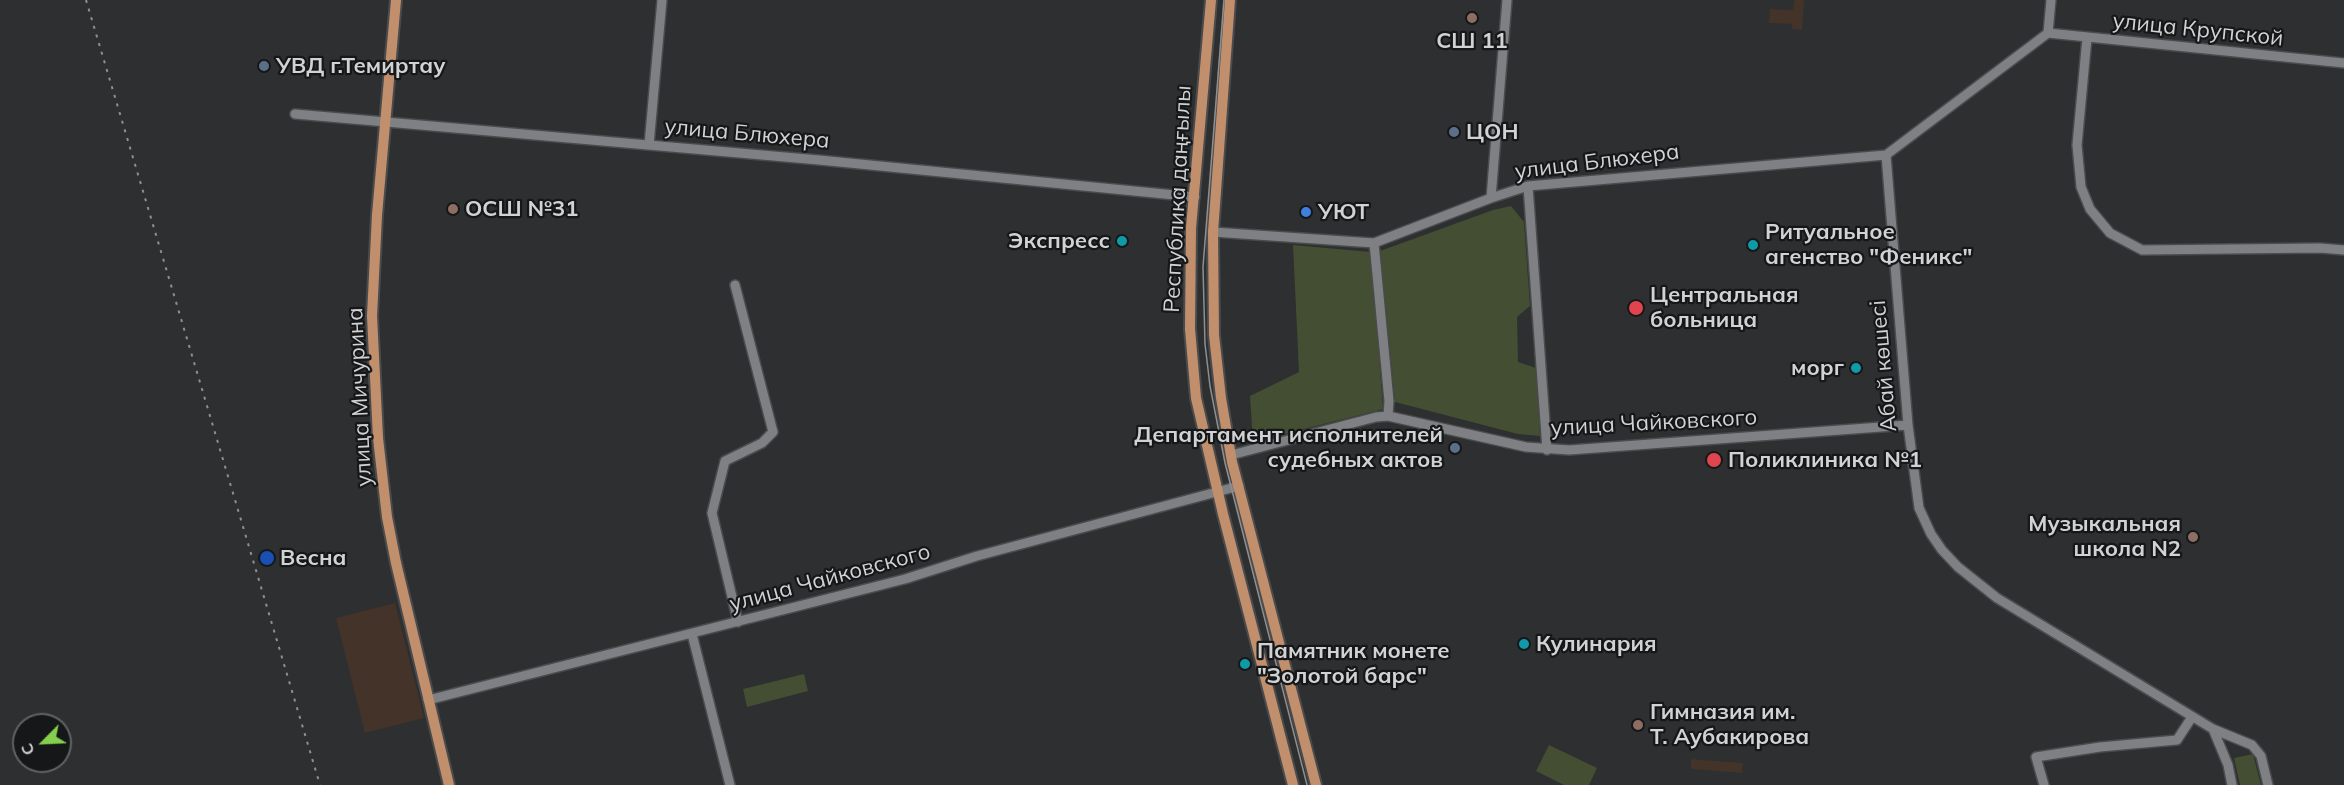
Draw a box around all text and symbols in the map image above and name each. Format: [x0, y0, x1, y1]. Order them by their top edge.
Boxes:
street label: улица Крупской [2111, 8, 2285, 52]
marker: СШ 11 [1465, 11, 1479, 25]
place label: СШ 11 [1436, 28, 1508, 54]
place label: УВД г.Темиртау [276, 53, 446, 79]
marker: УВД г.Темиртау [257, 59, 271, 73]
street label: Республика даңғылы [1159, 85, 1197, 313]
street label: улица Блюхера [663, 114, 831, 154]
place label: ЦОН [1466, 119, 1518, 145]
marker: ЦОН [1447, 125, 1461, 139]
street label: улица Блюхера [1513, 139, 1681, 185]
place label: ОСШ №31 [465, 196, 578, 222]
place label: УЮТ [1318, 199, 1369, 225]
marker: ОСШ №31 [446, 202, 460, 216]
marker: УЮТ [1299, 205, 1313, 219]
place label: Ритуальное агенство "Феникс" [1765, 219, 1972, 270]
place label: Экспресс [1008, 228, 1110, 254]
marker: Экспресс [1115, 234, 1129, 248]
marker: Ритуальное агенство "Феникс" [1746, 238, 1760, 252]
place label: Центральная больница [1650, 282, 1798, 334]
marker: Центральная больница [1627, 299, 1645, 317]
street label: Абай көшесі [1865, 299, 1903, 433]
street label: улица Мичурина [342, 307, 378, 487]
place label: морг [1791, 355, 1844, 381]
marker: морг [1849, 361, 1863, 375]
street label: улица Чайковского [1550, 404, 1758, 442]
place label: Департамент исполнителей судебных актов [1134, 422, 1443, 474]
marker: Департамент исполнителей судебных актов [1448, 441, 1462, 455]
place label: Поликлиника №1 [1728, 447, 1922, 473]
marker: Поликлиника №1 [1705, 451, 1723, 469]
place label: Музыкальная школа N2 [2028, 511, 2181, 562]
marker: Музыкальная школа N2 [2186, 530, 2200, 544]
street label: улица Чайковского [727, 538, 933, 618]
place label: Весна [280, 545, 346, 571]
marker: Весна [258, 549, 276, 567]
place label: Кулинария [1536, 631, 1657, 657]
marker: Кулинария [1517, 637, 1531, 651]
place label: Памятник монете "Золотой барс" [1257, 638, 1450, 690]
marker: Памятник монете "Золотой барс" [1238, 657, 1252, 671]
place label: Гимназия им. Т. Аубакирова [1650, 699, 1809, 750]
north arrow [12, 713, 72, 773]
marker: Гимназия им. Т. Аубакирова [1631, 718, 1645, 732]
text: С [16, 740, 39, 759]

